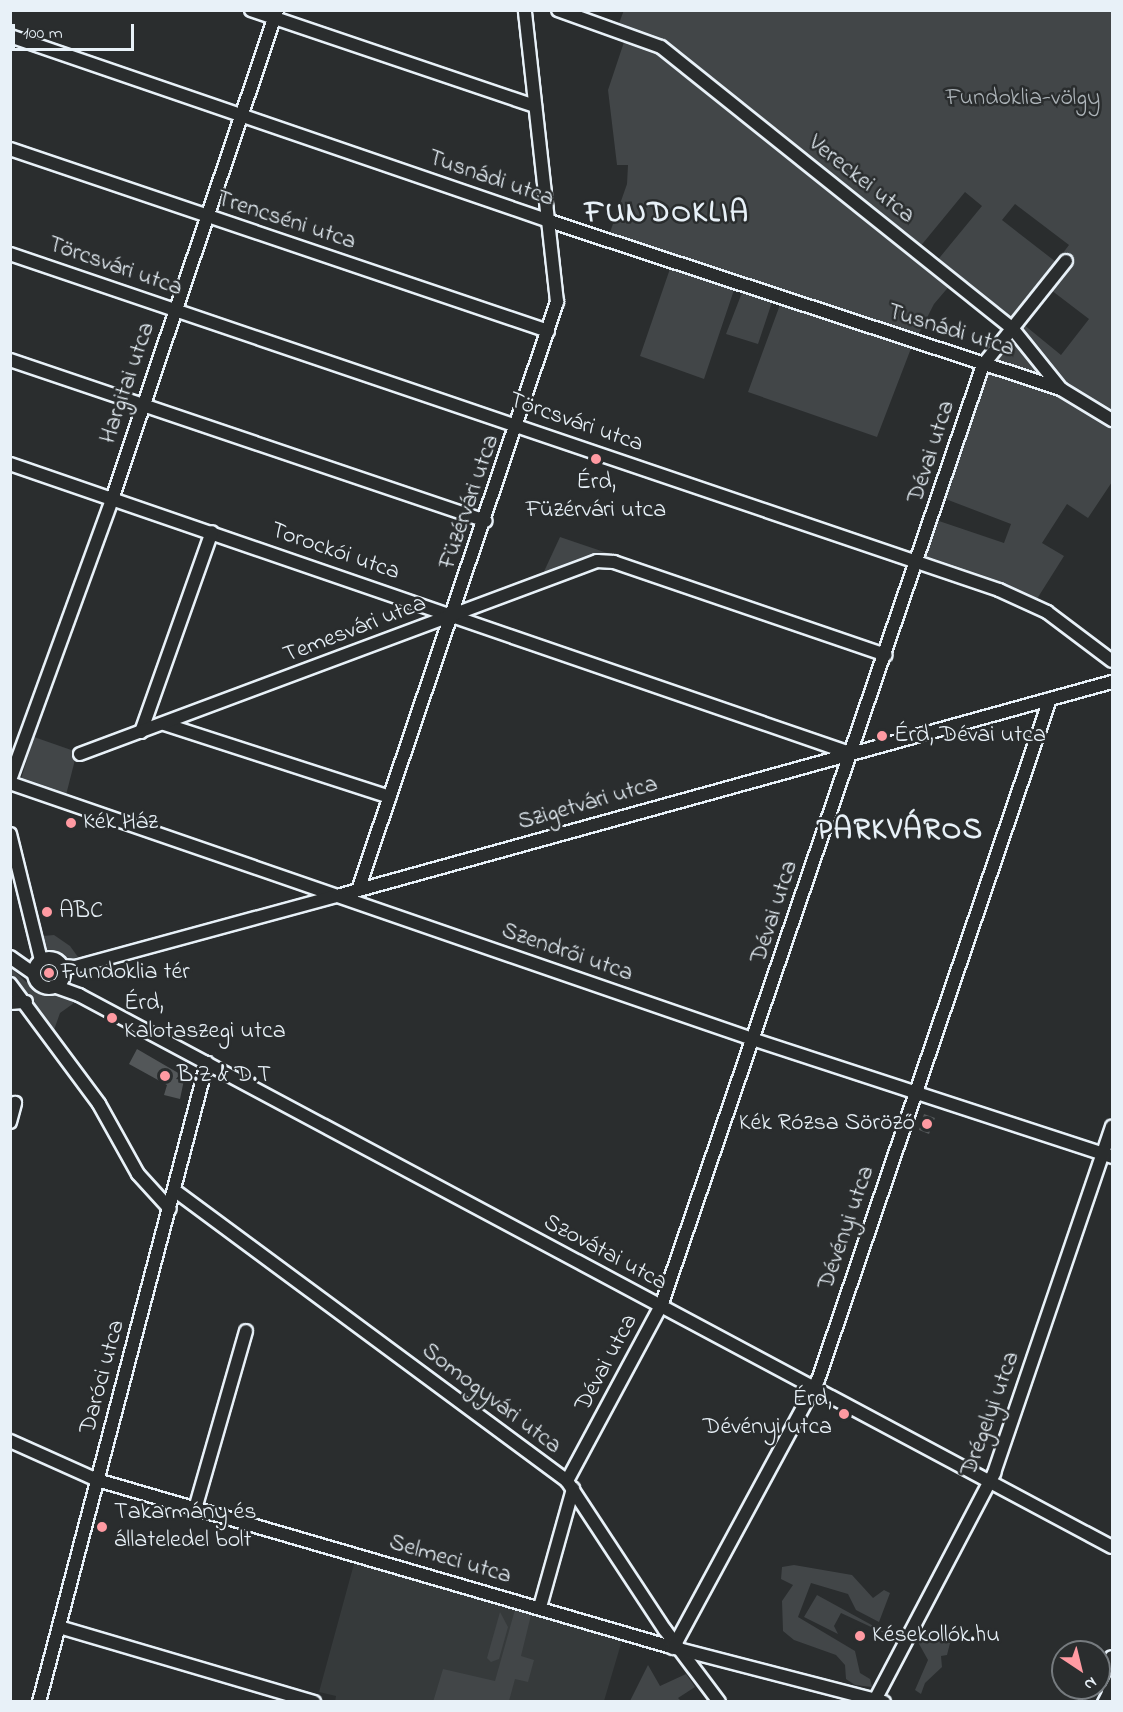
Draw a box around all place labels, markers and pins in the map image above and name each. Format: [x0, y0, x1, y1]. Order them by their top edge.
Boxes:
marker: Érd, Füzérvári utca [589, 452, 603, 466]
place label: Érd, Füzérvári utca [526, 469, 666, 525]
place label: Érd, Dévai utca [894, 722, 1046, 750]
marker: Érd, Dévai utca [875, 729, 889, 743]
place label: Kék Ház [83, 809, 158, 837]
marker: Kék Ház [64, 816, 78, 830]
place label: ABC [59, 898, 103, 926]
marker: ABC [40, 905, 54, 919]
place label: Fundoklia tér [61, 959, 190, 987]
marker: Fundoklia tér [42, 966, 56, 980]
place label: Érd, Kalotaszegi utca [124, 990, 286, 1046]
marker: Érd, Kalotaszegi utca [105, 1011, 119, 1025]
place label: B.Z & D.T [177, 1062, 271, 1090]
marker: B.Z & D.T [158, 1069, 172, 1083]
place label: Kék Rózsa Söröző [739, 1110, 915, 1138]
marker: Kék Rózsa Söröző [920, 1117, 934, 1131]
place label: Érd, Dévényi utca [703, 1386, 832, 1442]
marker: Érd, Dévényi utca [837, 1407, 851, 1421]
place label: Takarmány és állateledel bolt [114, 1499, 257, 1555]
marker: Takarmány és állateledel bolt [95, 1520, 109, 1534]
place label: Késekollók.hu [872, 1622, 1000, 1650]
marker: Késekollók.hu [853, 1629, 867, 1643]

